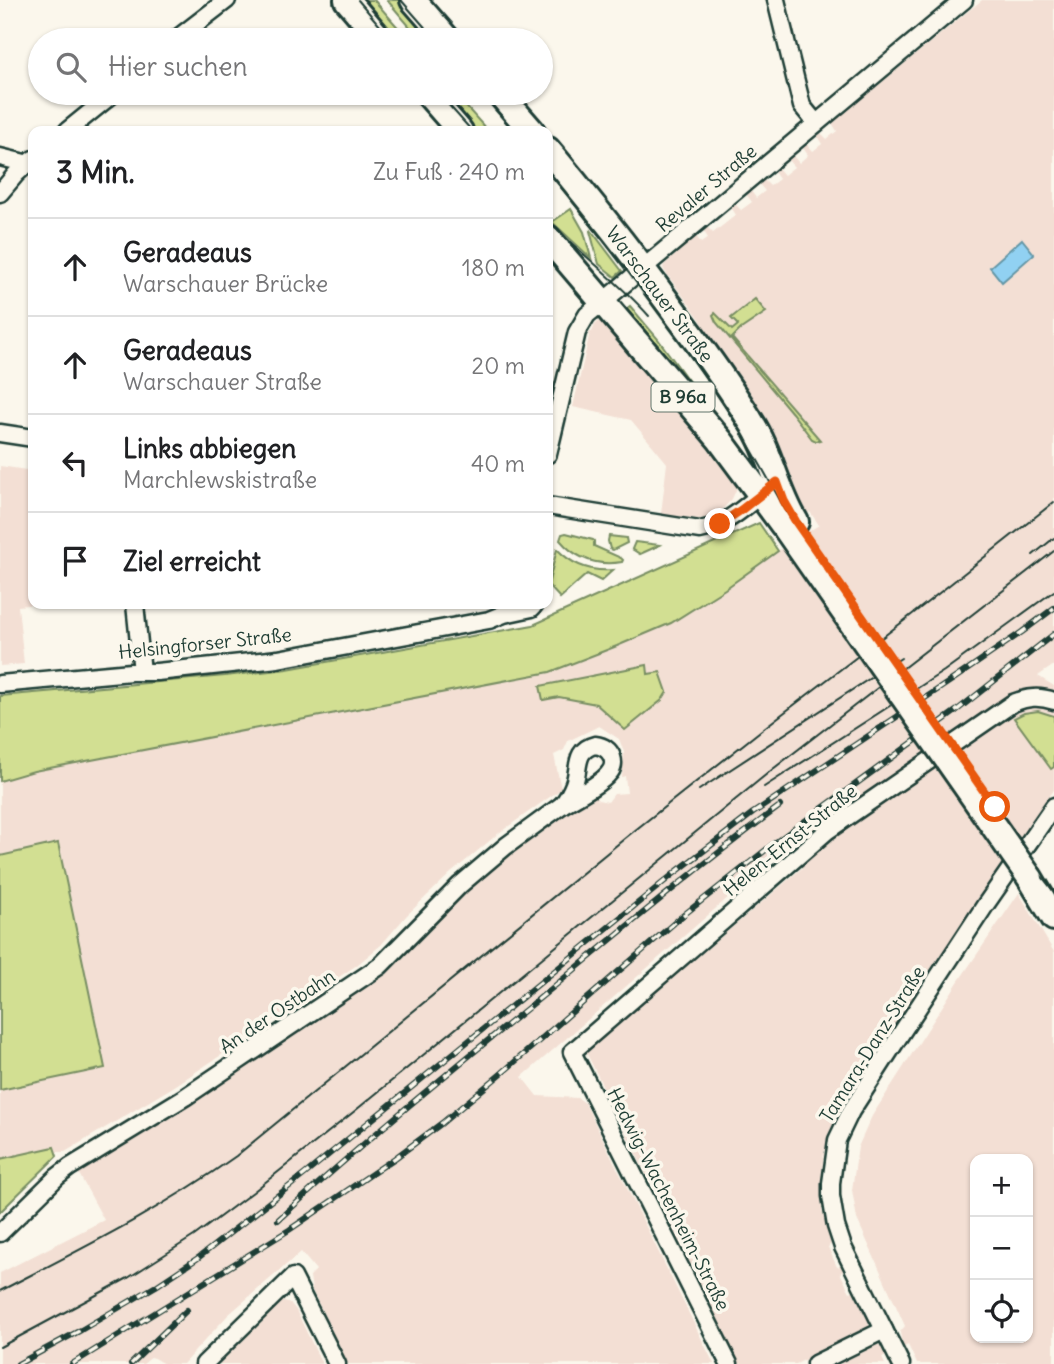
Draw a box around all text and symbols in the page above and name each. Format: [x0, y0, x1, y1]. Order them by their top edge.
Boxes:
search box [28, 28, 553, 105]
icon: search [52, 48, 90, 86]
text: Hier suchen [108, 50, 248, 83]
street label: Revaler Straße [651, 139, 761, 237]
text: 3 Min. [56, 153, 135, 191]
text: Zu Fuß · 240 m [373, 157, 525, 186]
street label: Warschauer Straße [601, 221, 719, 367]
text: Geradeaus [123, 236, 252, 269]
icon: ahead [56, 248, 94, 286]
text: 180 m [462, 253, 525, 282]
text: Warschauer Brücke [123, 269, 328, 298]
text: Geradeaus [123, 334, 252, 367]
icon: ahead [56, 346, 94, 384]
text: 20 m [472, 351, 525, 380]
text: Warschauer Straße [123, 367, 322, 396]
road number: B 96a [652, 382, 714, 412]
text: Links abbiegen [123, 432, 296, 465]
icon: left [56, 444, 94, 482]
text: 40 m [471, 449, 525, 478]
text: Marchlewskistraße [123, 465, 317, 494]
route end [704, 508, 735, 539]
icon: arrive [56, 542, 94, 580]
text: Ziel erreicht [123, 545, 261, 578]
street label: Helsingforser Straße [117, 622, 293, 664]
street label: Helen-Ernst-Straße [718, 779, 862, 901]
route start [979, 791, 1010, 822]
street label: Tamara-Danz-Straße [814, 961, 930, 1127]
street label: An der Ostbahn [215, 963, 339, 1059]
street label: Hedwig-Wachenheim-Straße [602, 1084, 736, 1314]
map controls [970, 1154, 1033, 1343]
button: + [970, 1154, 1033, 1217]
button: − [970, 1217, 1033, 1280]
button: locate [970, 1280, 1033, 1343]

